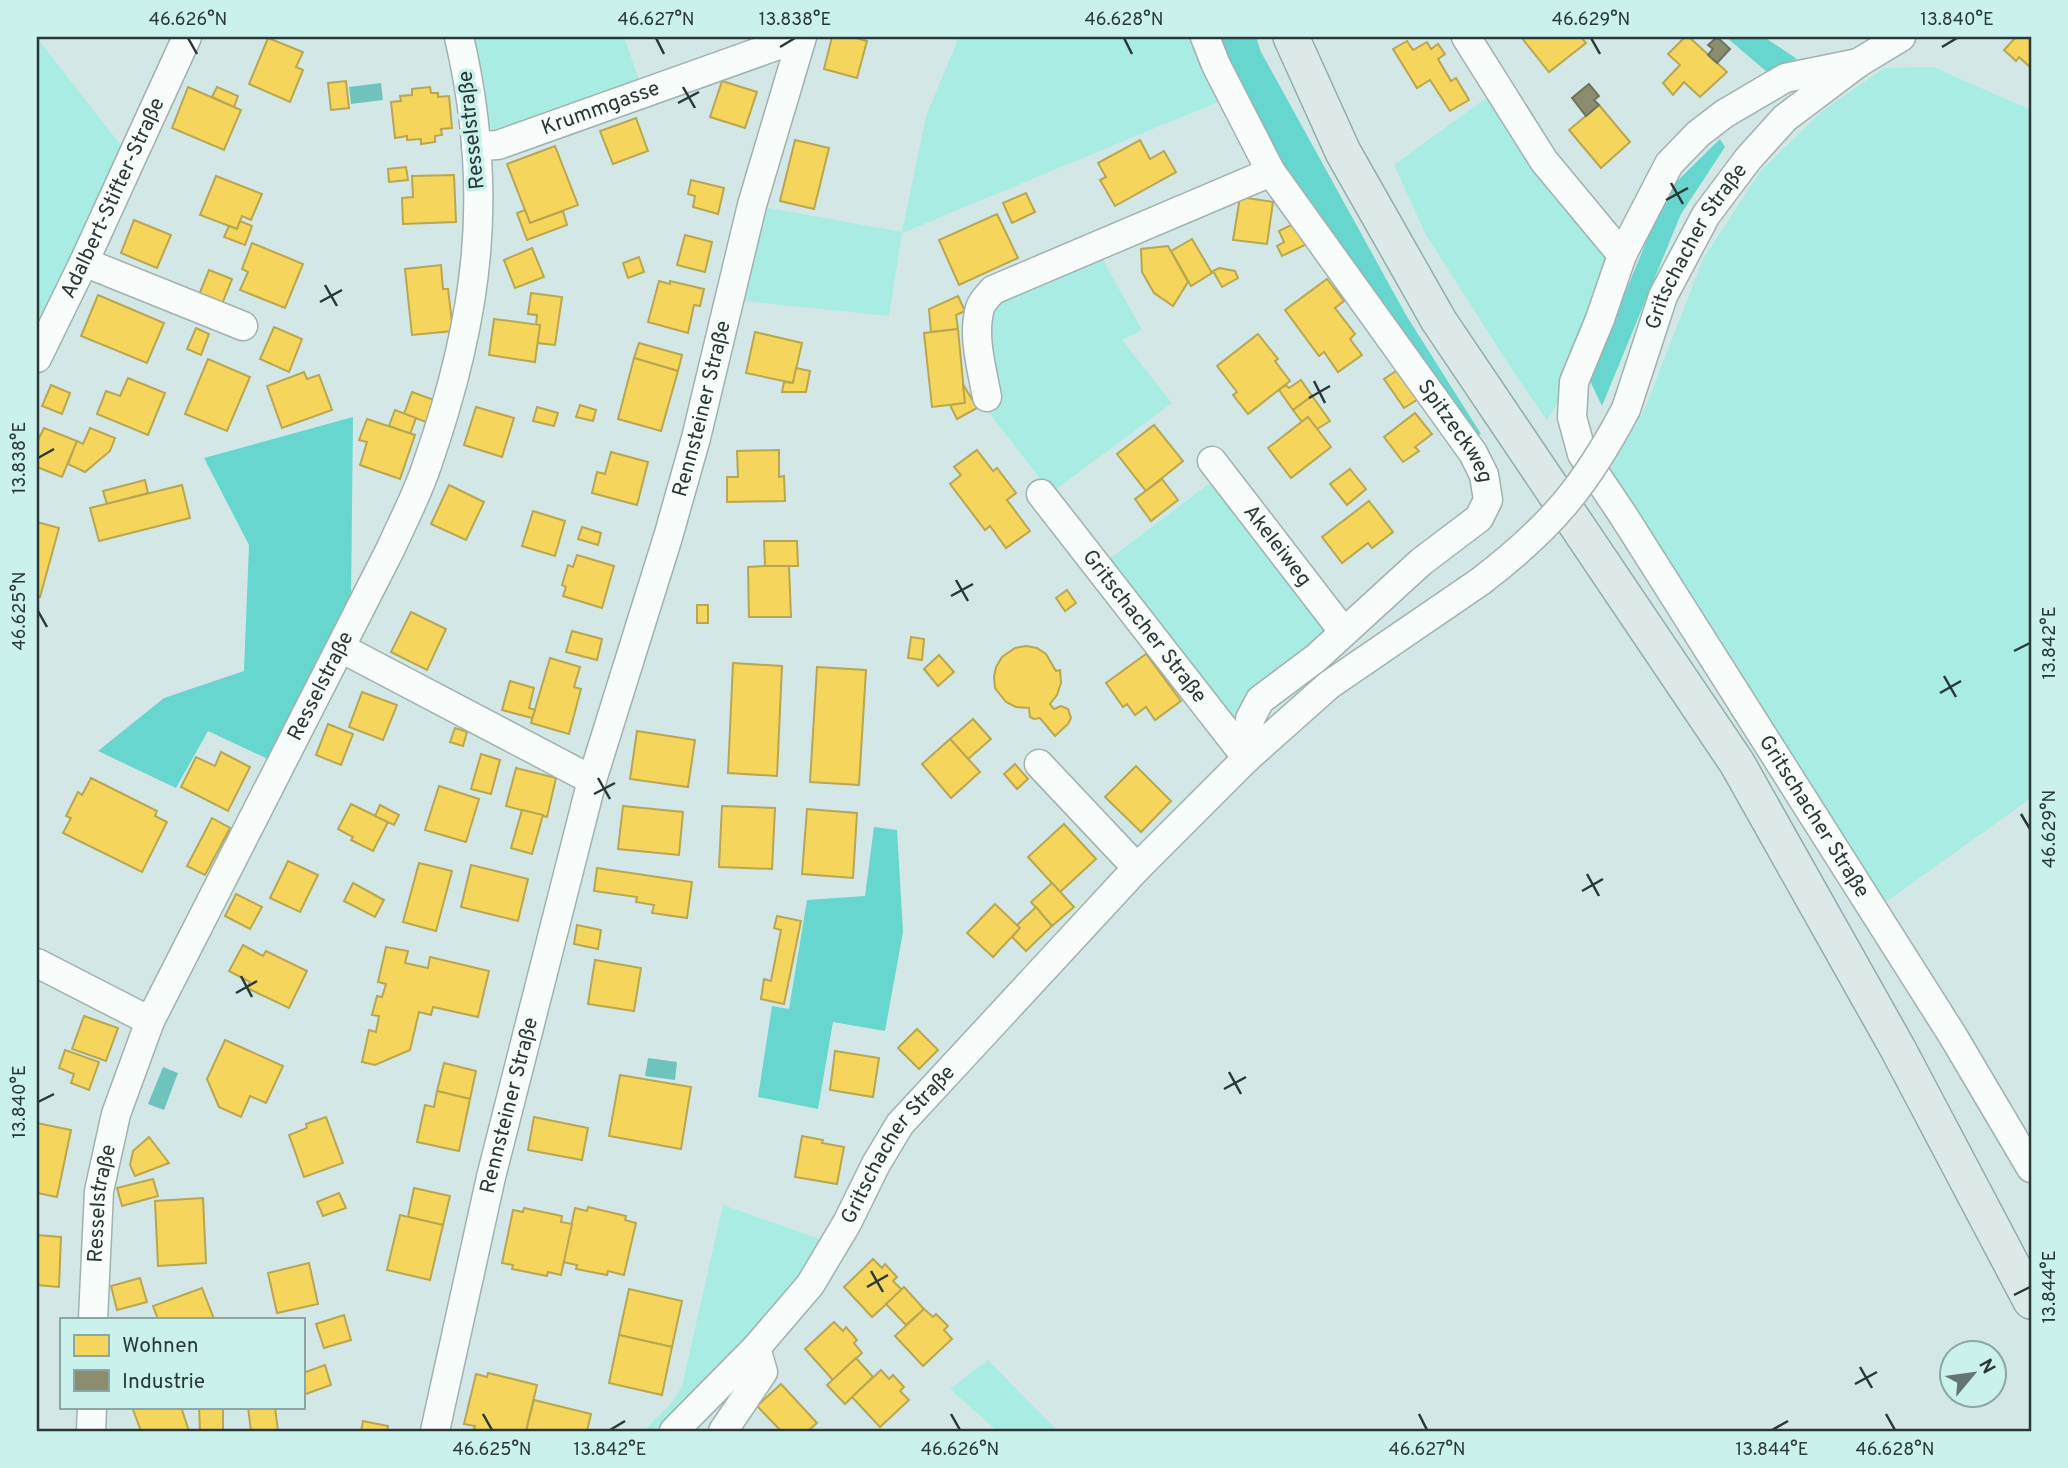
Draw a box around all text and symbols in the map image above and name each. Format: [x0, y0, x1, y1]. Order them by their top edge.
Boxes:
text: 46.626°N [149, 9, 227, 32]
text: 46.627°N [617, 9, 695, 32]
text: 13.838°E [759, 9, 831, 32]
text: 46.628°N [1085, 9, 1163, 32]
text: 46.629°N [1552, 9, 1630, 32]
text: 13.840°E [1920, 9, 1994, 32]
street label: Resselstraße [452, 69, 492, 191]
street label: Krummgasse [538, 75, 664, 142]
street label: Adalbert-Stifter-Straße [55, 93, 171, 303]
street label: Gritschacher Straße [1639, 158, 1753, 333]
street label: Rennsteiner Straße [666, 318, 737, 500]
street label: Spitzeckweg [1411, 374, 1499, 485]
text: 13.838°E [9, 422, 32, 494]
street label: Akeleiweg [1237, 499, 1317, 592]
street label: Gritschacher Straße [1076, 544, 1213, 709]
text: 46.625°N [9, 571, 32, 651]
text: 13.842°E [2039, 607, 2062, 679]
street label: Resselstraße [282, 627, 360, 745]
street label: Gritschacher Straße [1752, 730, 1876, 903]
text: 46.629°N [2039, 790, 2062, 868]
street label: Rennsteiner Straße [474, 1014, 545, 1196]
street label: Gritschacher Straße [835, 1059, 961, 1229]
text: 13.840°E [9, 1065, 32, 1139]
street label: Resselstraße [82, 1142, 122, 1263]
text: 13.844°E [2039, 1250, 2062, 1324]
legend [60, 1318, 304, 1408]
text: Wohnen [122, 1333, 199, 1360]
north arrow [1938, 1338, 2008, 1408]
text: N [1972, 1355, 2000, 1379]
text: Industrie [122, 1369, 205, 1396]
text: 46.625°N [452, 1439, 532, 1462]
text: 13.842°E [574, 1439, 646, 1462]
text: 46.626°N [921, 1439, 999, 1462]
text: 46.627°N [1388, 1439, 1466, 1462]
text: 13.844°E [1735, 1439, 1809, 1462]
text: 46.628°N [1856, 1439, 1934, 1462]

